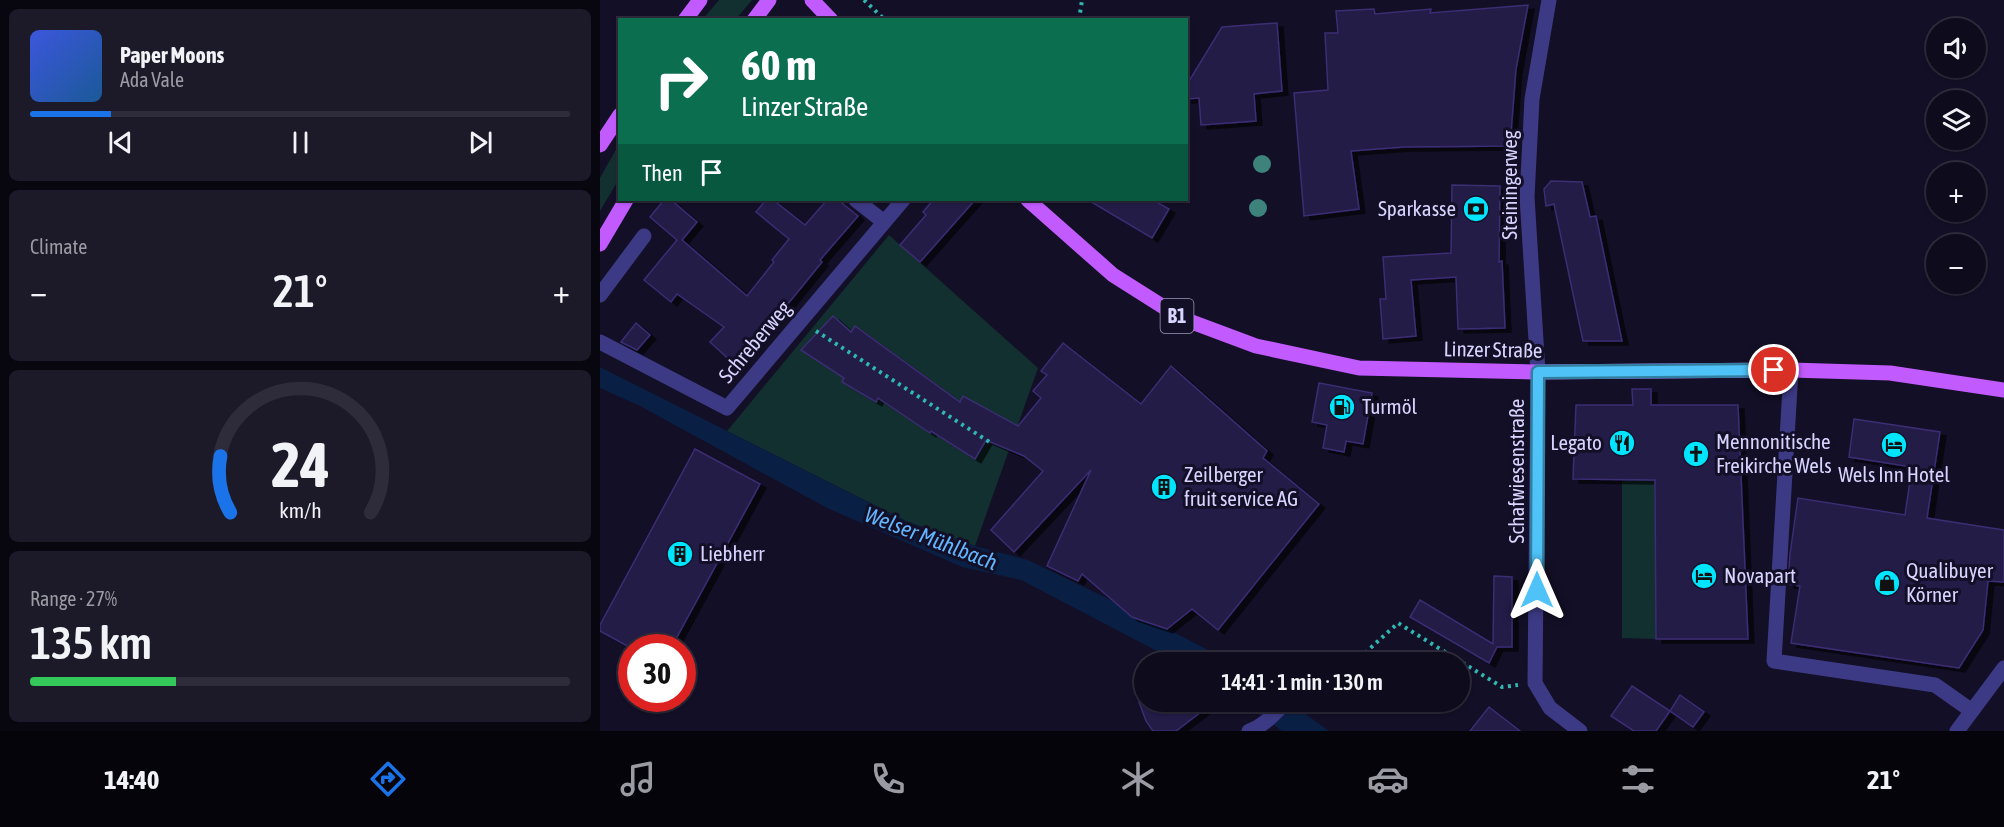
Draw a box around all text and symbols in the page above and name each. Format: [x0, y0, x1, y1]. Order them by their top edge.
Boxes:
map controls [1926, 18, 1986, 294]
button: sound [1926, 18, 1986, 78]
text: 60 m [741, 41, 816, 89]
text: Paper Moons [120, 42, 224, 68]
icon: right [642, 42, 720, 120]
text: Ada Vale [120, 68, 184, 91]
button: layers [1926, 90, 1986, 150]
text: Linzer Straße [741, 91, 868, 122]
icon: previous [104, 126, 137, 159]
icon: pause [284, 126, 317, 159]
icon: next [464, 126, 497, 159]
street label: Steiningerweg [1497, 130, 1521, 240]
icon: arrive [695, 156, 728, 189]
text: Then [642, 160, 683, 186]
button: + [1926, 162, 1986, 222]
bank icon: Sparkasse [1461, 194, 1491, 224]
place label: Sparkasse [1378, 196, 1456, 220]
button: − [1926, 234, 1986, 294]
text: Climate [30, 235, 87, 258]
text: 21° [273, 265, 327, 317]
text: − [30, 272, 47, 310]
text: + [553, 272, 570, 310]
street label: Schreberweg [713, 296, 795, 387]
road number: B1 [1160, 299, 1194, 333]
street label: Linzer Straße [1443, 336, 1543, 362]
pin [1748, 344, 1799, 395]
icon: arrive [1757, 353, 1790, 386]
fuel station icon: Turmöl [1327, 392, 1357, 422]
place label: Turmöl [1362, 394, 1417, 418]
street label: Schafwiesenstraße [1504, 399, 1528, 543]
restaurant icon: Legato [1607, 428, 1637, 458]
text: 24 [271, 429, 329, 500]
place label: Mennonitische Freikirche Wels [1716, 429, 1832, 477]
place label: Legato [1550, 430, 1602, 454]
hotel icon: Wels Inn Hotel [1879, 430, 1909, 460]
church icon: Mennonitische Freikirche Wels [1681, 439, 1711, 469]
place label: Zeilberger fruit service AG [1184, 462, 1298, 510]
place label: Wels Inn Hotel [1838, 462, 1950, 486]
building icon: Zeilberger fruit service AG [1149, 472, 1179, 502]
text: km/h [279, 498, 321, 523]
water label: Welser Mühlbach [861, 501, 1001, 575]
building icon: Liebherr [665, 539, 695, 569]
place label: Liebherr [700, 541, 765, 565]
position arrow [1505, 558, 1569, 622]
place label: Qualibuyer Körner [1906, 558, 1994, 606]
hotel icon: Novapart [1689, 561, 1719, 591]
place label: Novapart [1724, 563, 1796, 587]
shop icon: Qualibuyer Körner [1872, 568, 1902, 598]
text: Range · 27% [30, 587, 117, 610]
text: 135 km [30, 617, 152, 669]
speed limit sign: 30 [618, 634, 696, 712]
text: 14:41 · 1 min · 130 m [1221, 669, 1383, 695]
icon: directions [367, 758, 409, 800]
icon: music [617, 758, 659, 800]
icon: phone [867, 758, 909, 800]
icon: climate [1117, 758, 1159, 800]
icon: car [1367, 758, 1409, 800]
icon: filters [1617, 758, 1659, 800]
text: 14:40 [104, 764, 160, 795]
text: 21° [1867, 764, 1900, 795]

